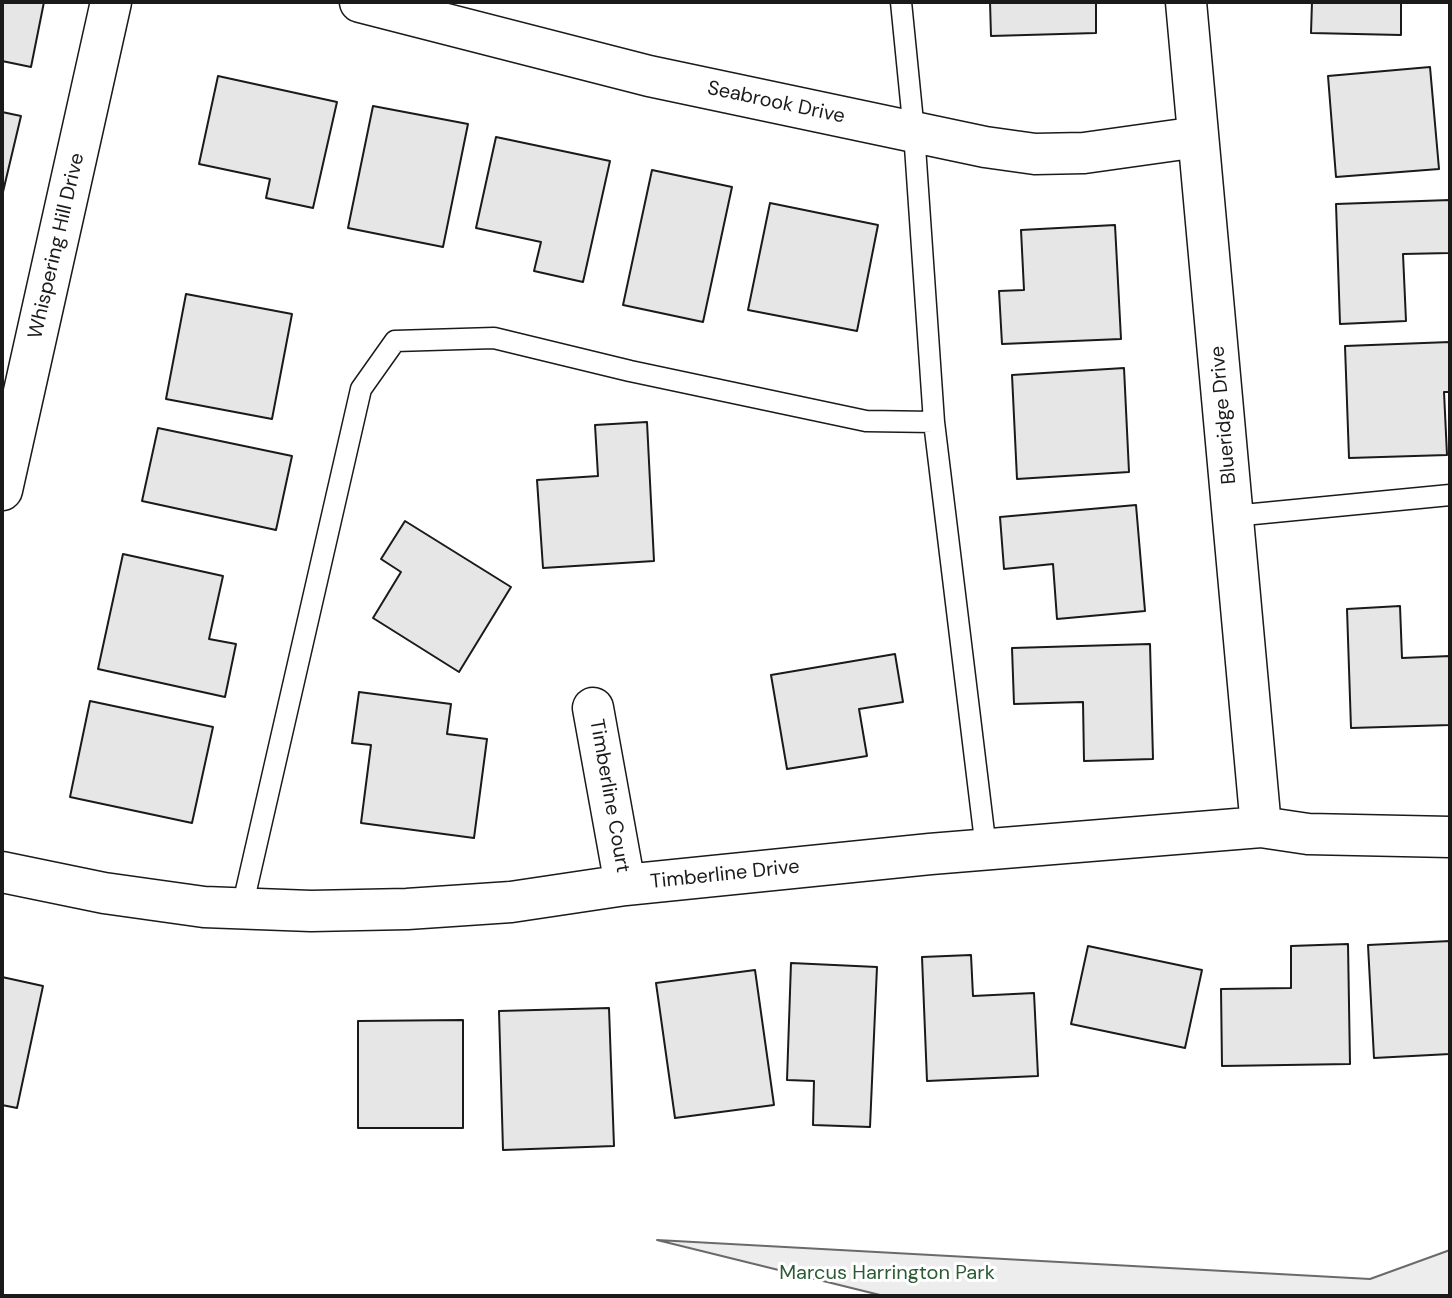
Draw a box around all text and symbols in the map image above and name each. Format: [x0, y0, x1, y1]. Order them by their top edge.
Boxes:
street label: Seabrook Drive [705, 77, 847, 129]
street label: Whispering Hill Drive [24, 151, 90, 341]
street label: Blueridge Drive [1206, 345, 1242, 485]
street label: Timberline Court [584, 717, 634, 875]
street label: Timberline Drive [649, 855, 801, 895]
park label: Marcus Harrington Park [779, 1262, 995, 1286]

